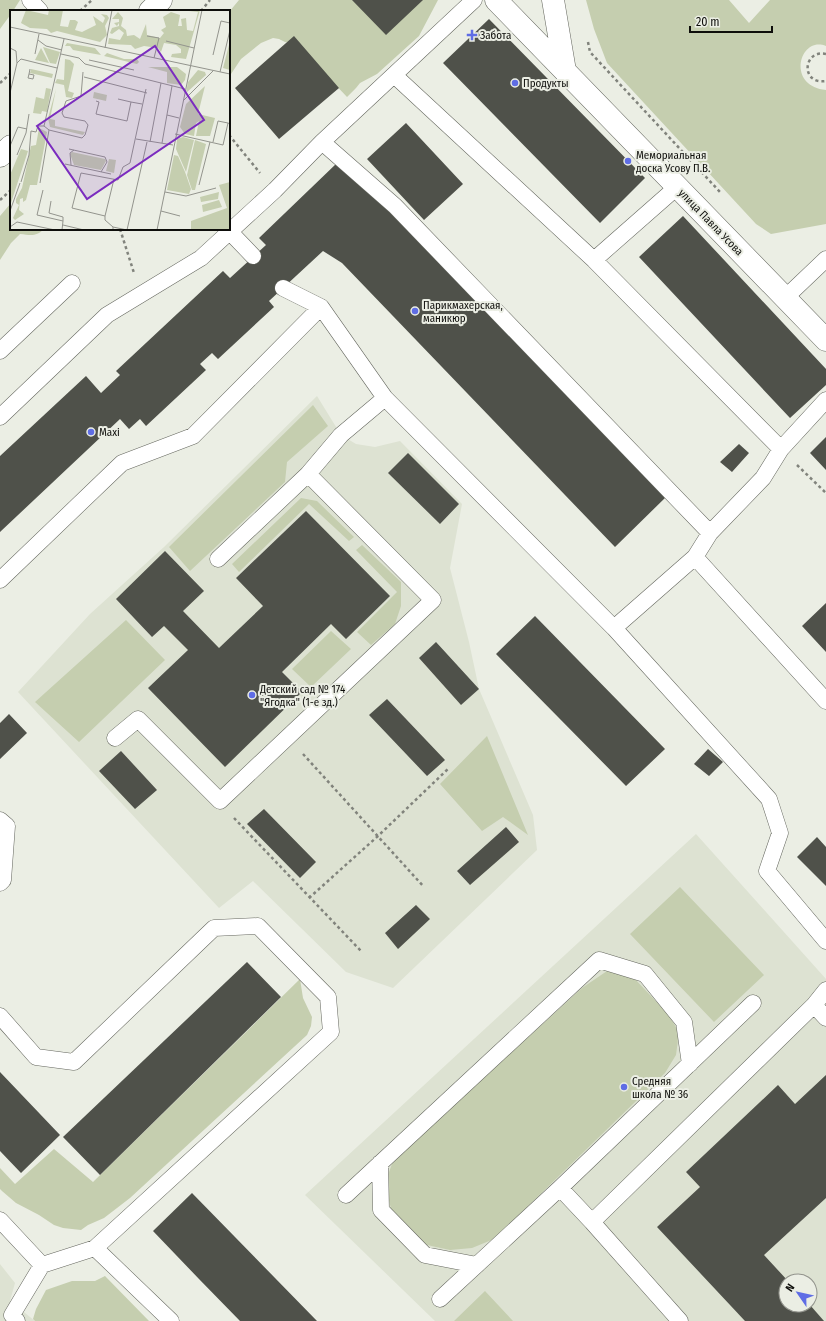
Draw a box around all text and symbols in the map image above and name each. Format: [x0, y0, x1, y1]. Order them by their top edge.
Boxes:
scale bar [690, 8, 772, 34]
inset map [10, 10, 230, 230]
text: 20 m [696, 15, 720, 29]
place label: Забота [480, 29, 511, 42]
marker: Забота [467, 30, 477, 40]
place label: Продукты [523, 77, 569, 90]
marker: Продукты [510, 78, 520, 88]
place label: Мемориальная доска Усову П.В. [636, 149, 710, 175]
marker: Мемориальная доска Усову П.В. [623, 156, 633, 166]
street label: улица Павла Усова [676, 186, 746, 258]
place label: Парикмахерская, маникюр [423, 299, 503, 325]
marker: Парикмахерская, маникюр [410, 306, 420, 316]
place label: Maxi [99, 426, 120, 439]
marker: Maxi [86, 427, 96, 437]
place label: Детский сад № 174 "Ягодка" (1-е зд.) [259, 683, 346, 709]
marker: Детский сад № 174 "Ягодка" (1-е зд.) [247, 690, 257, 700]
place label: Средняя школа № 36 [632, 1075, 689, 1101]
marker: Средняя школа № 36 [619, 1082, 629, 1092]
north arrow [778, 1273, 818, 1313]
text: N [783, 1281, 797, 1294]

